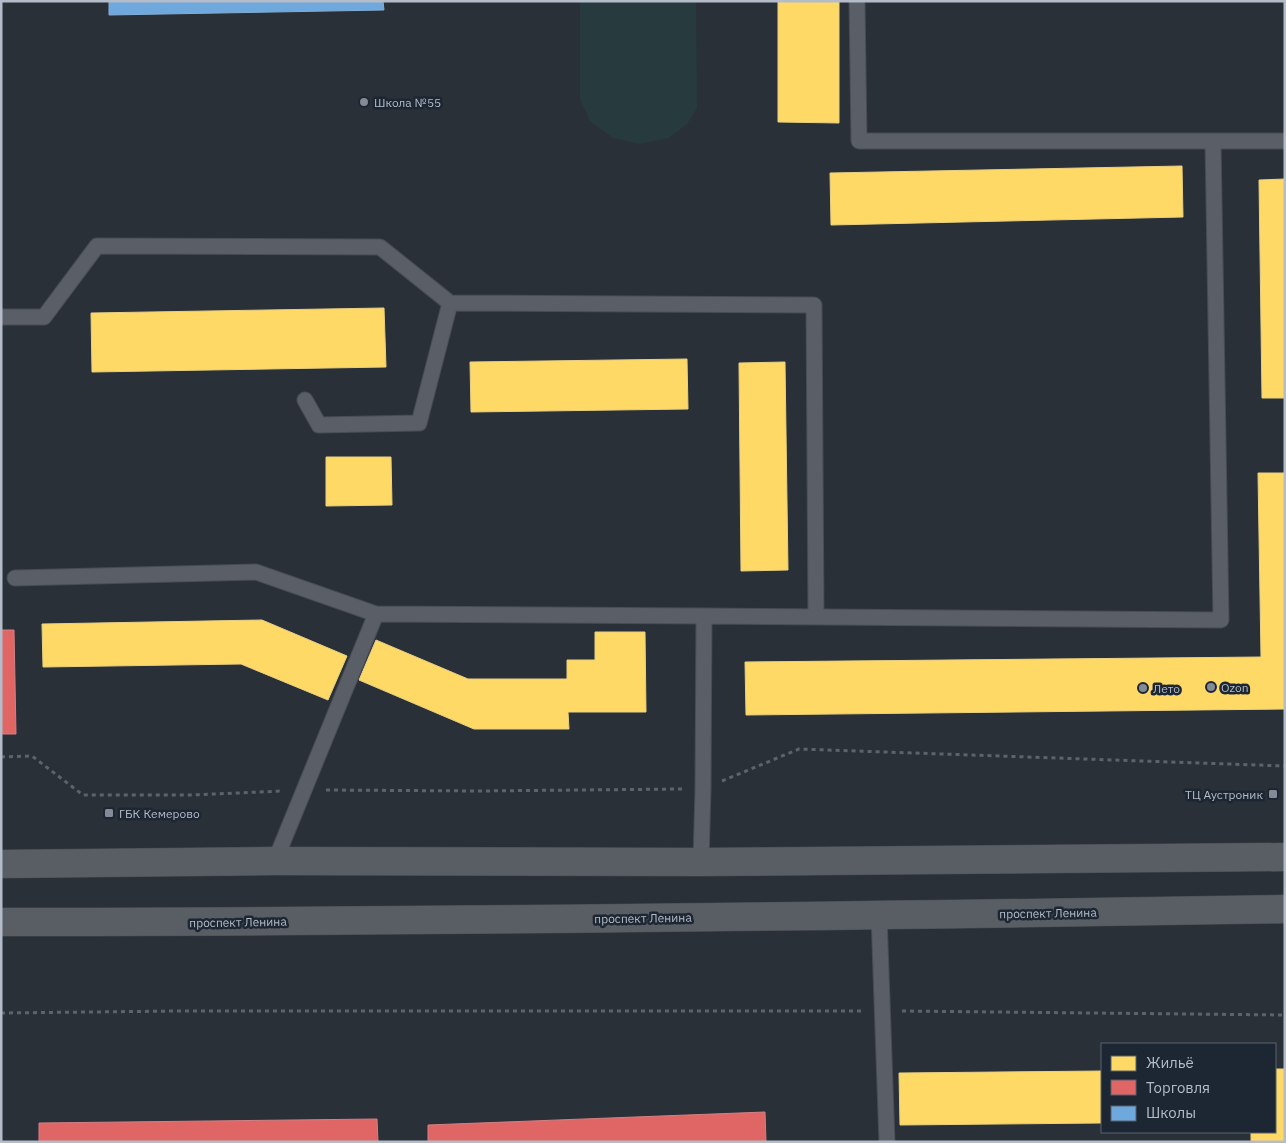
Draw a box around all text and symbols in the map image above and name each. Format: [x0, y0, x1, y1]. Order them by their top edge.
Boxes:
place label: Школа №55 [374, 95, 441, 110]
marker: Школа №55 [358, 96, 370, 108]
place label: Ozon [1221, 680, 1248, 695]
place label: Лето [1153, 681, 1180, 696]
marker: Ozon [1205, 681, 1217, 693]
marker: Лето [1137, 682, 1149, 694]
place label: ТЦ Аустроник [1185, 787, 1263, 802]
marker: ТЦ Аустроник [1267, 788, 1279, 800]
place label: ГБК Кемерово [119, 806, 200, 821]
marker: ГБК Кемерово [103, 807, 115, 819]
street label: проспект Ленина [999, 905, 1097, 921]
street label: проспект Ленина [594, 910, 692, 926]
street label: проспект Ленина [189, 914, 287, 930]
legend [1101, 1043, 1276, 1133]
text: Жильё [1146, 1053, 1194, 1072]
text: Торговля [1146, 1078, 1210, 1097]
text: Школы [1146, 1103, 1196, 1122]

